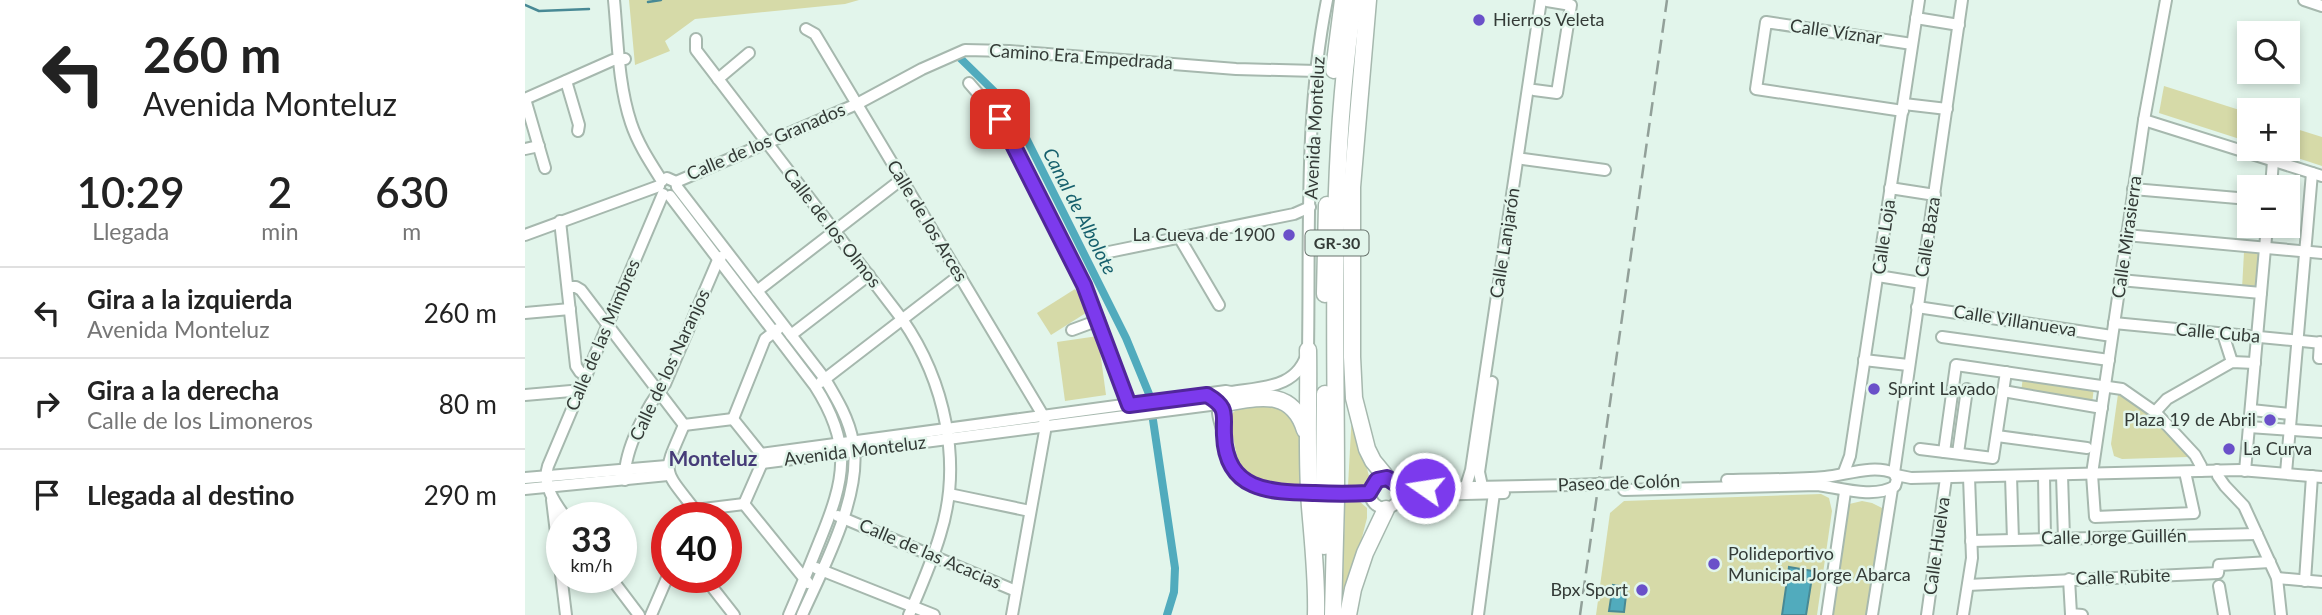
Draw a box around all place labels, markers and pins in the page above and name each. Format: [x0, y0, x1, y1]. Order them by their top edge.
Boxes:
place label: Hierros Veleta [1493, 8, 1605, 30]
marker: Hierros Veleta [1471, 12, 1487, 28]
pin [970, 89, 1030, 149]
place label: La Cueva de 1900 [1132, 223, 1275, 245]
marker: La Cueva de 1900 [1281, 227, 1297, 243]
place label: Sprint Lavado [1888, 377, 1996, 399]
marker: Sprint Lavado [1866, 381, 1882, 397]
place label: Plaza 19 de Abril [2124, 408, 2256, 430]
marker: Plaza 19 de Abril [2262, 412, 2278, 428]
place label: La Curva [2243, 437, 2312, 459]
marker: La Curva [2221, 441, 2237, 457]
place label: Polideportivo Municipal Jorge Abarca [1728, 542, 1911, 585]
marker: Polideportivo Municipal Jorge Abarca [1706, 556, 1722, 572]
place label: Bpx Sport [1550, 578, 1629, 600]
marker: Bpx Sport [1634, 582, 1650, 598]

